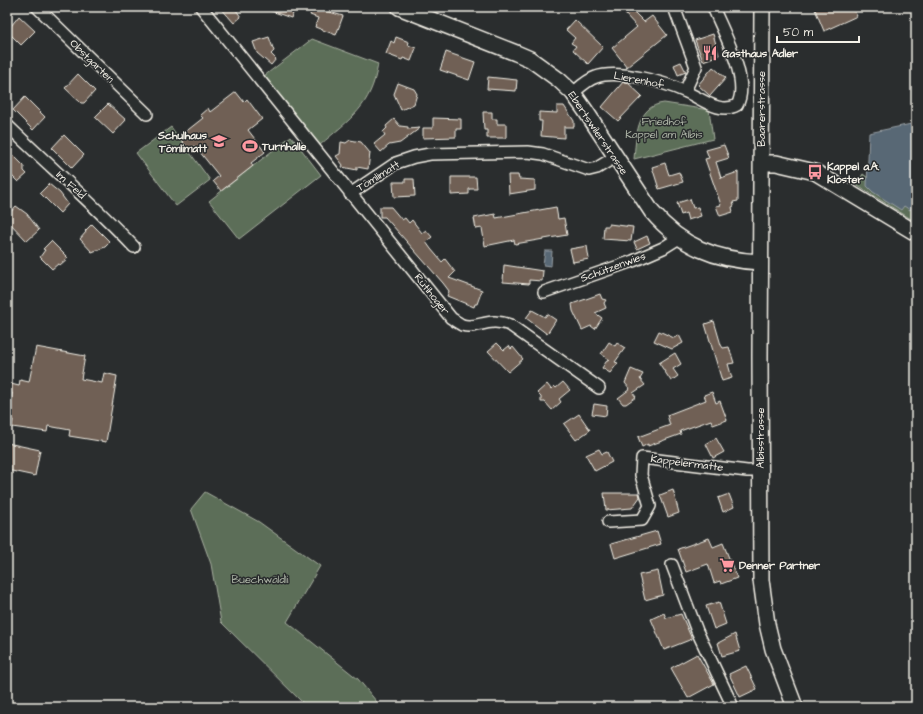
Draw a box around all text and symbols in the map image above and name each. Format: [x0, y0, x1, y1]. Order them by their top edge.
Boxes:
scale bar [777, 18, 859, 44]
text: 50 m [783, 24, 814, 41]
street label: Obstgarten [66, 36, 118, 87]
restaurant icon: Gasthaus Adler [701, 44, 719, 62]
place label: Gasthaus Adler [722, 46, 799, 61]
street label: Lierenhof [613, 68, 666, 92]
street label: Baarerstrasse [754, 71, 769, 147]
street label: Ebertswilerstrasse [564, 88, 632, 178]
park label: Friedhof Kappel am Albis [625, 114, 703, 142]
place label: Schulhaus Tömlimatt [157, 128, 208, 156]
school or university icon: Schulhaus Tömlimatt [210, 132, 228, 150]
sports icon: Turnhalle [241, 137, 259, 155]
place label: Turnhalle [261, 139, 307, 154]
street label: Tömlimatt [354, 157, 403, 195]
place label: Kappel a.A. Kloster [827, 159, 880, 187]
bus stop icon: Kappel a.A. Kloster [806, 163, 824, 181]
street label: Im Feld [53, 167, 89, 203]
street label: Schützenwies [578, 248, 648, 286]
street label: Rütihoger [410, 270, 453, 318]
street label: Albisstrasse [753, 408, 768, 468]
street label: Kappelermatte [650, 451, 724, 475]
supermarket icon: Denner Partner [718, 556, 736, 574]
place label: Denner Partner [739, 558, 821, 573]
park label: Buechwäldli [231, 572, 289, 587]

